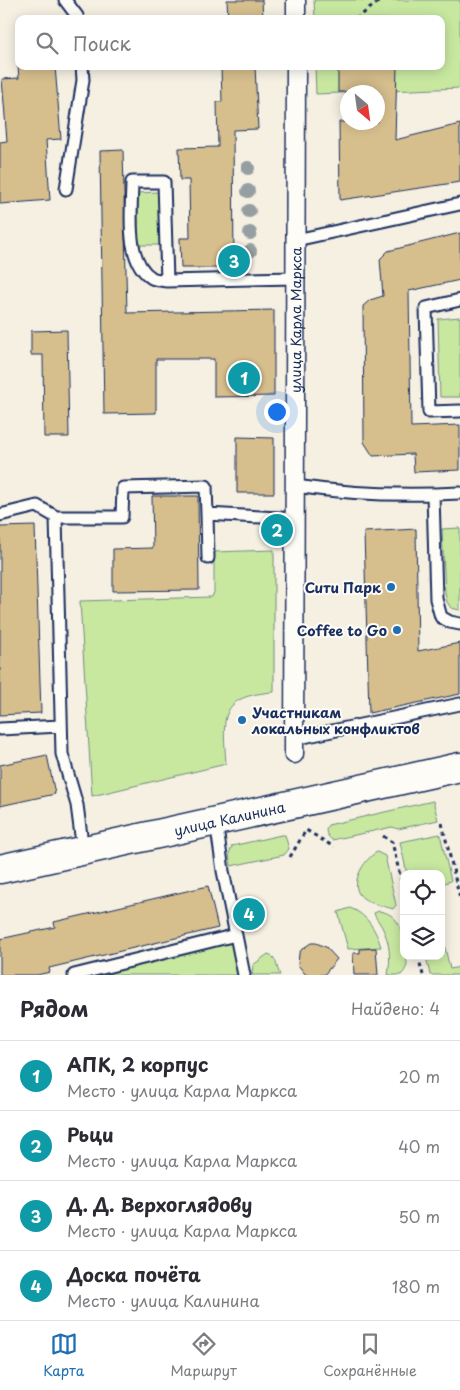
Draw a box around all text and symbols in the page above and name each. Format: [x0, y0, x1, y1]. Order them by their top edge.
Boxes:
search box [15, 15, 445, 70]
icon: search [33, 29, 61, 57]
text: Поиск [73, 29, 131, 57]
north arrow [340, 85, 385, 130]
pin: 3 [218, 242, 250, 280]
street label: улица Карла Маркса [285, 247, 306, 393]
pin: 1 [228, 359, 260, 397]
your location [264, 399, 290, 425]
pin: 2 [261, 511, 293, 549]
place label: Сити Парк [305, 577, 381, 598]
marker: Сити Парк [385, 581, 397, 593]
place label: Coffee to Go [297, 620, 387, 641]
marker: Coffee to Go [391, 624, 403, 636]
place label: Участникам локальных конфликтов [251, 702, 420, 739]
marker: Участникам локальных конфликтов [236, 714, 248, 726]
street label: улица Калинина [172, 796, 287, 841]
map controls [400, 870, 445, 960]
button: locate [400, 870, 445, 915]
pin: 4 [233, 895, 265, 933]
button: layers [400, 915, 445, 960]
text: Рядом [20, 992, 88, 1024]
text: Найдено: 4 [351, 996, 440, 1020]
text: АПК, 2 корпус [67, 1050, 208, 1078]
text: 1 [32, 1064, 40, 1088]
text: 20 m [399, 1064, 440, 1088]
text: Место · улица Карла Маркса [67, 1078, 297, 1102]
text: Рьци [67, 1120, 114, 1148]
text: 2 [30, 1134, 42, 1158]
text: 40 m [398, 1134, 440, 1158]
text: Место · улица Карла Маркса [67, 1148, 297, 1172]
text: Д. Д. Верхоглядову [67, 1190, 252, 1218]
text: 3 [31, 1204, 41, 1228]
text: 50 m [399, 1204, 440, 1228]
text: Место · улица Карла Маркса [67, 1218, 297, 1242]
text: Доска почёта [67, 1260, 201, 1288]
text: 4 [31, 1274, 41, 1298]
text: 180 m [392, 1274, 440, 1298]
text: Место · улица Калинина [67, 1288, 260, 1312]
tab: Карта [43, 1330, 84, 1381]
tab: Маршрут [171, 1330, 237, 1381]
tab: Сохранённые [323, 1330, 417, 1381]

